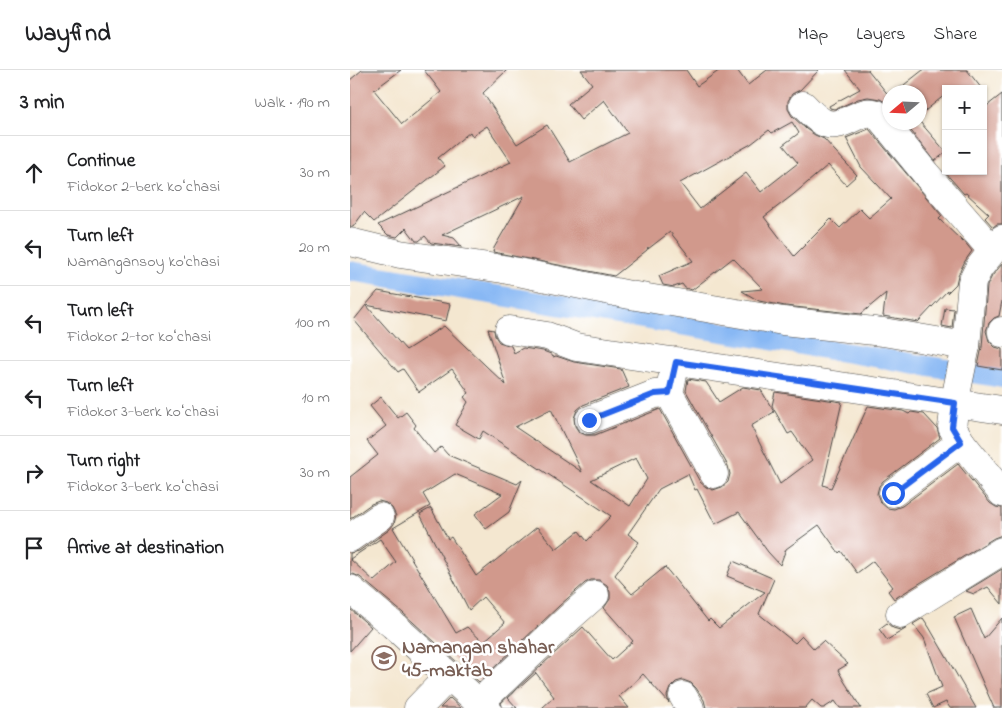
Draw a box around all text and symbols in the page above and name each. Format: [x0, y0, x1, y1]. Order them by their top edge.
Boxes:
text: Wayfind [25, 17, 111, 52]
text: Map [798, 22, 828, 48]
text: Layers [856, 22, 906, 48]
text: Share [934, 22, 977, 48]
north arrow [882, 85, 927, 130]
map controls [942, 85, 987, 175]
button: + [942, 85, 987, 130]
text: 3 min [20, 88, 64, 118]
text: Walk · 190 m [255, 91, 330, 115]
button: − [942, 130, 987, 175]
text: Continue [67, 148, 135, 175]
icon: ahead [20, 159, 48, 187]
text: 30 m [300, 161, 330, 185]
text: Fidokor 2-berk koʻchasi [67, 175, 220, 199]
text: Turn left [67, 223, 134, 250]
icon: left [20, 234, 48, 262]
text: 20 m [299, 236, 330, 260]
text: Namangansoy ko'chasi [67, 250, 220, 274]
text: Turn left [67, 298, 134, 325]
icon: left [20, 309, 48, 337]
text: 100 m [295, 311, 330, 335]
text: Fidokor 2-tor koʻchasi [67, 325, 211, 349]
text: Turn left [67, 373, 134, 400]
icon: left [20, 384, 48, 412]
text: 10 m [302, 386, 330, 410]
text: Fidokor 3-berk koʻchasi [67, 400, 219, 424]
route end [578, 409, 601, 432]
text: Turn right [67, 448, 140, 475]
icon: right [20, 459, 48, 487]
text: 30 m [300, 461, 330, 485]
text: Fidokor 3-berk koʻchasi [67, 475, 219, 499]
route start [882, 482, 905, 505]
icon: arrive [20, 534, 48, 562]
text: Arrive at destination [67, 535, 224, 562]
place label: Namangan shahar 45-maktab [402, 634, 555, 686]
school or university icon: Namangan shahar 45-maktab [371, 645, 397, 671]

